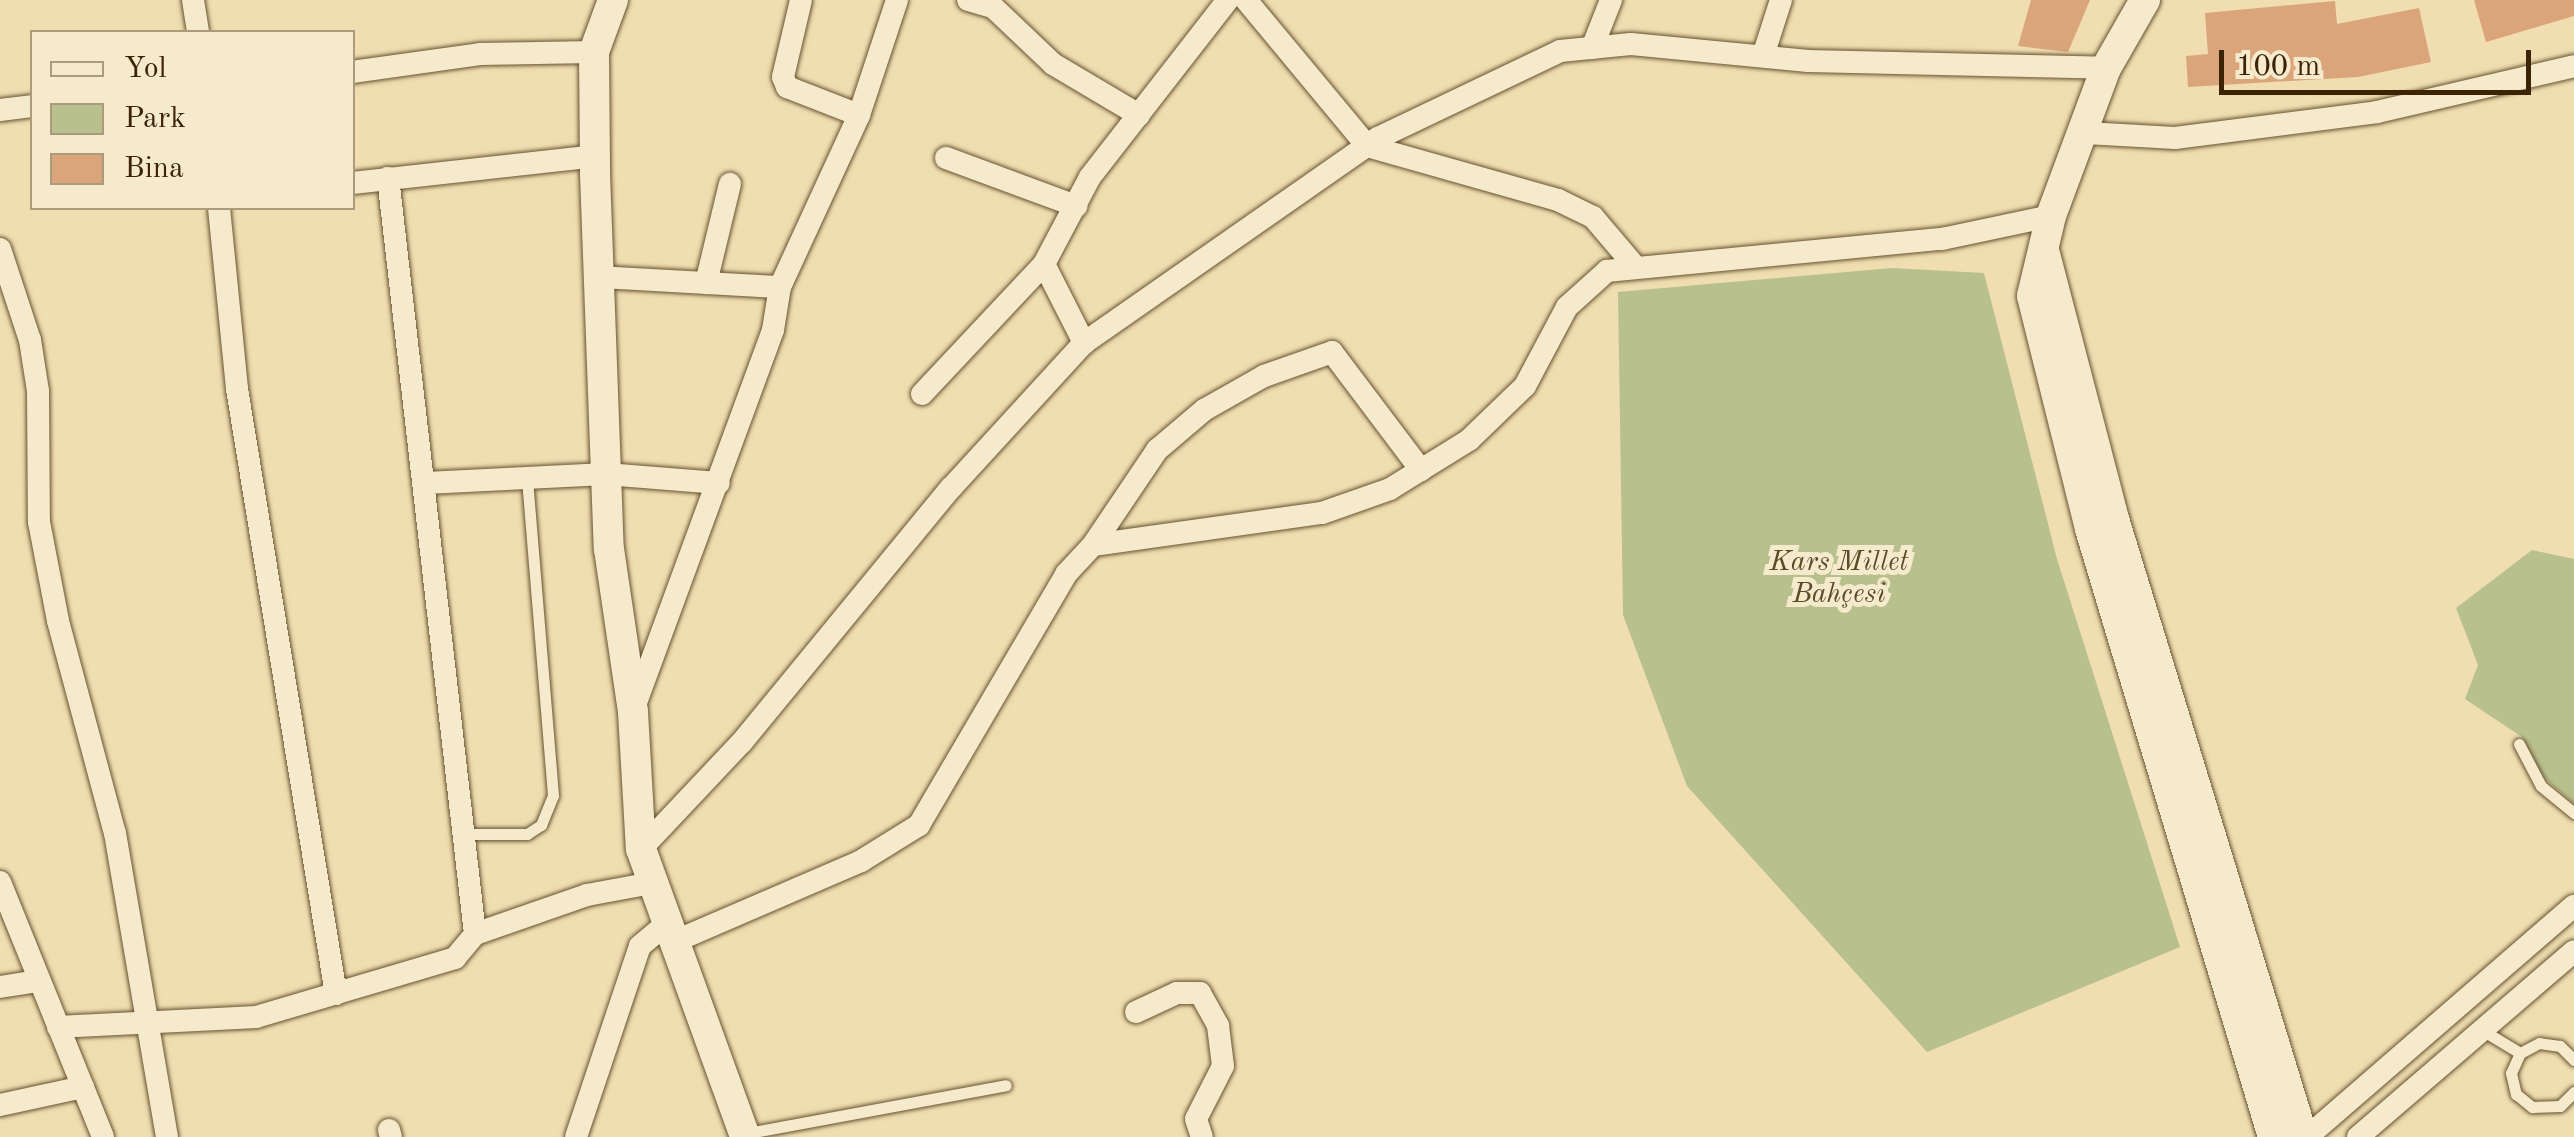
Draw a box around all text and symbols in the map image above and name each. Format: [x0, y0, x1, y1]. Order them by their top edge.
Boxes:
legend [30, 30, 355, 210]
scale bar [2224, 30, 2536, 92]
text: 100 m [2236, 52, 2320, 82]
text: Yol [124, 54, 167, 84]
text: Park [124, 104, 186, 134]
text: Bina [124, 154, 184, 184]
park label: Kars Millet Bahçesi [1770, 546, 1908, 612]

